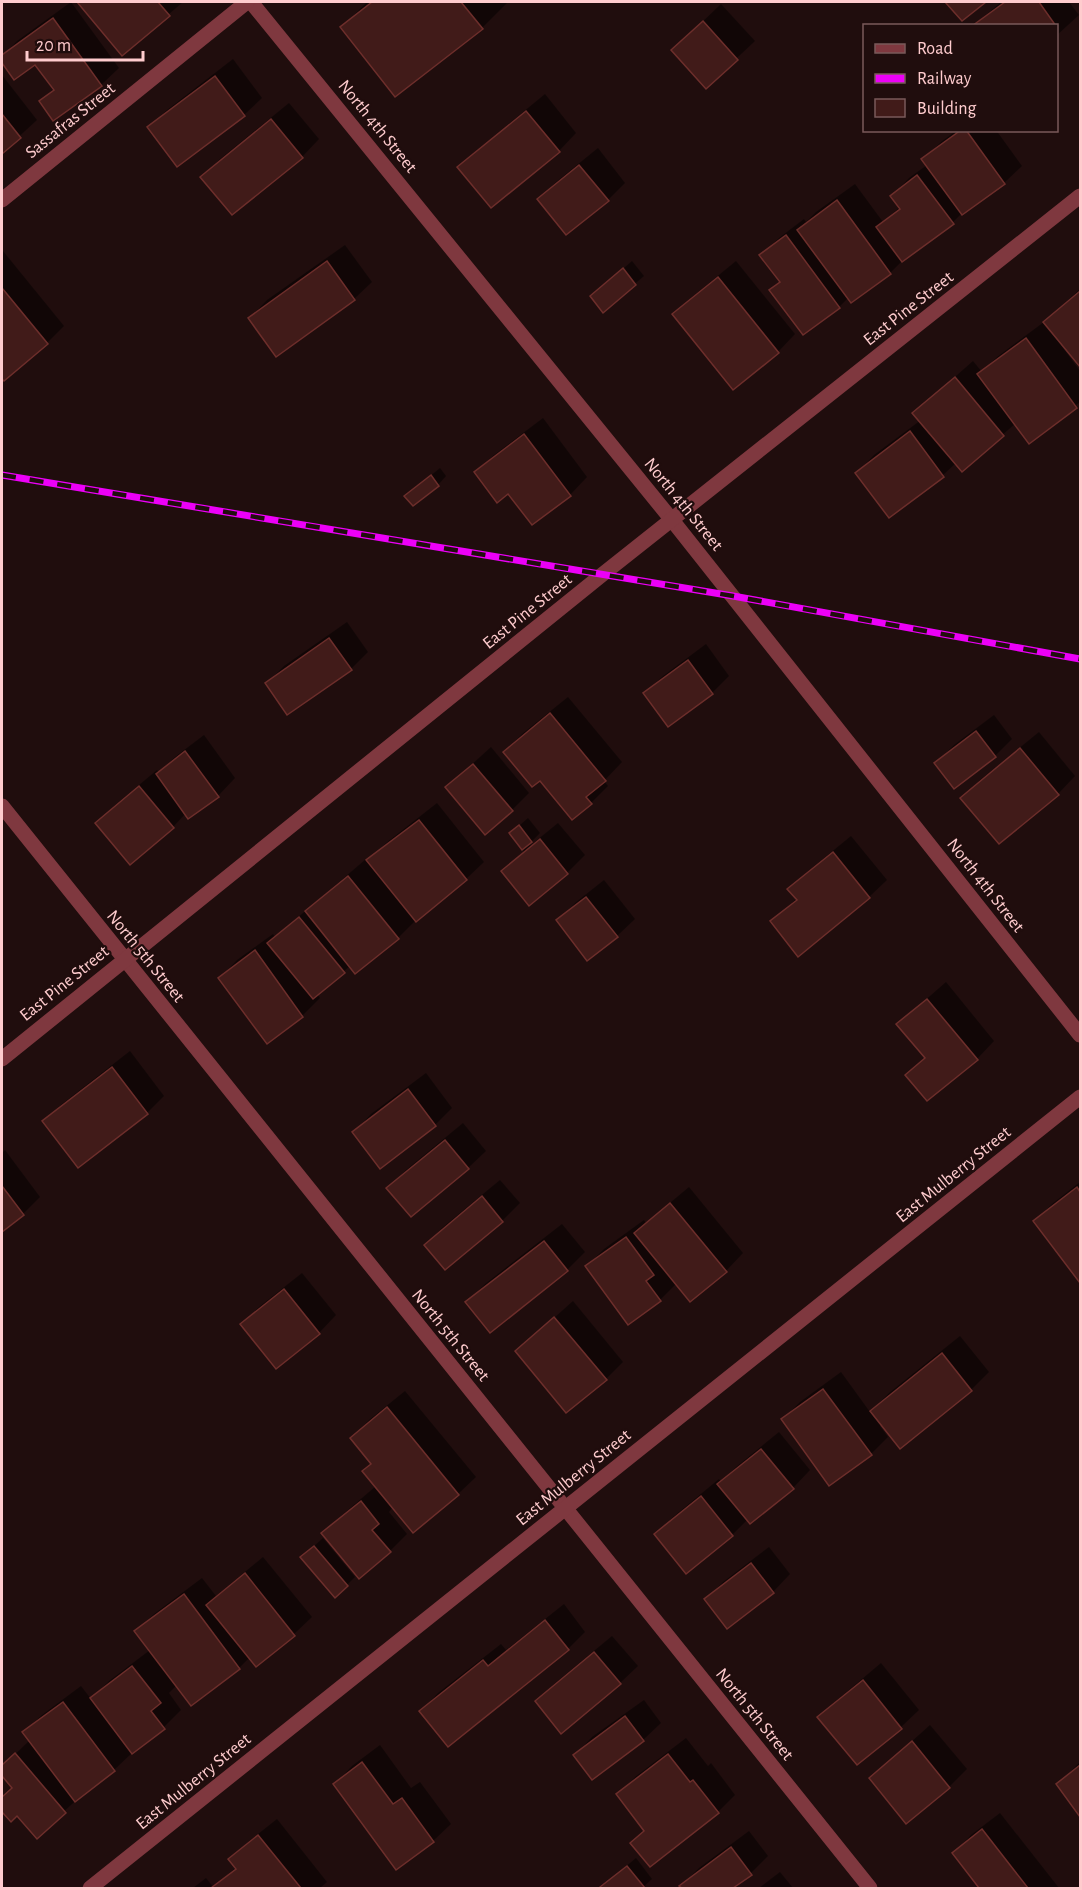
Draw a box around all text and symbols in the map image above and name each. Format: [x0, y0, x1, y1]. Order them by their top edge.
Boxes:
scale bar [27, 24, 142, 62]
legend [863, 24, 1058, 132]
text: 20 m [36, 37, 71, 55]
text: Road [917, 40, 953, 58]
text: Railway [917, 70, 972, 88]
street label: North 4th Street [334, 77, 420, 177]
street label: Sassafras Street [22, 79, 119, 162]
text: Building [917, 100, 977, 118]
street label: East Pine Street [860, 268, 957, 349]
street label: North 4th Street [640, 455, 726, 555]
street label: East Pine Street [480, 570, 576, 653]
street label: North 4th Street [943, 835, 1027, 936]
street label: North 5th Street [103, 907, 188, 1006]
street label: East Pine Street [17, 942, 113, 1025]
street label: East Mulberry Street [893, 1123, 1015, 1226]
street label: North 5th Street [408, 1286, 493, 1385]
street label: East Mulberry Street [513, 1426, 635, 1529]
street label: North 5th Street [712, 1665, 797, 1764]
street label: East Mulberry Street [133, 1730, 255, 1833]

